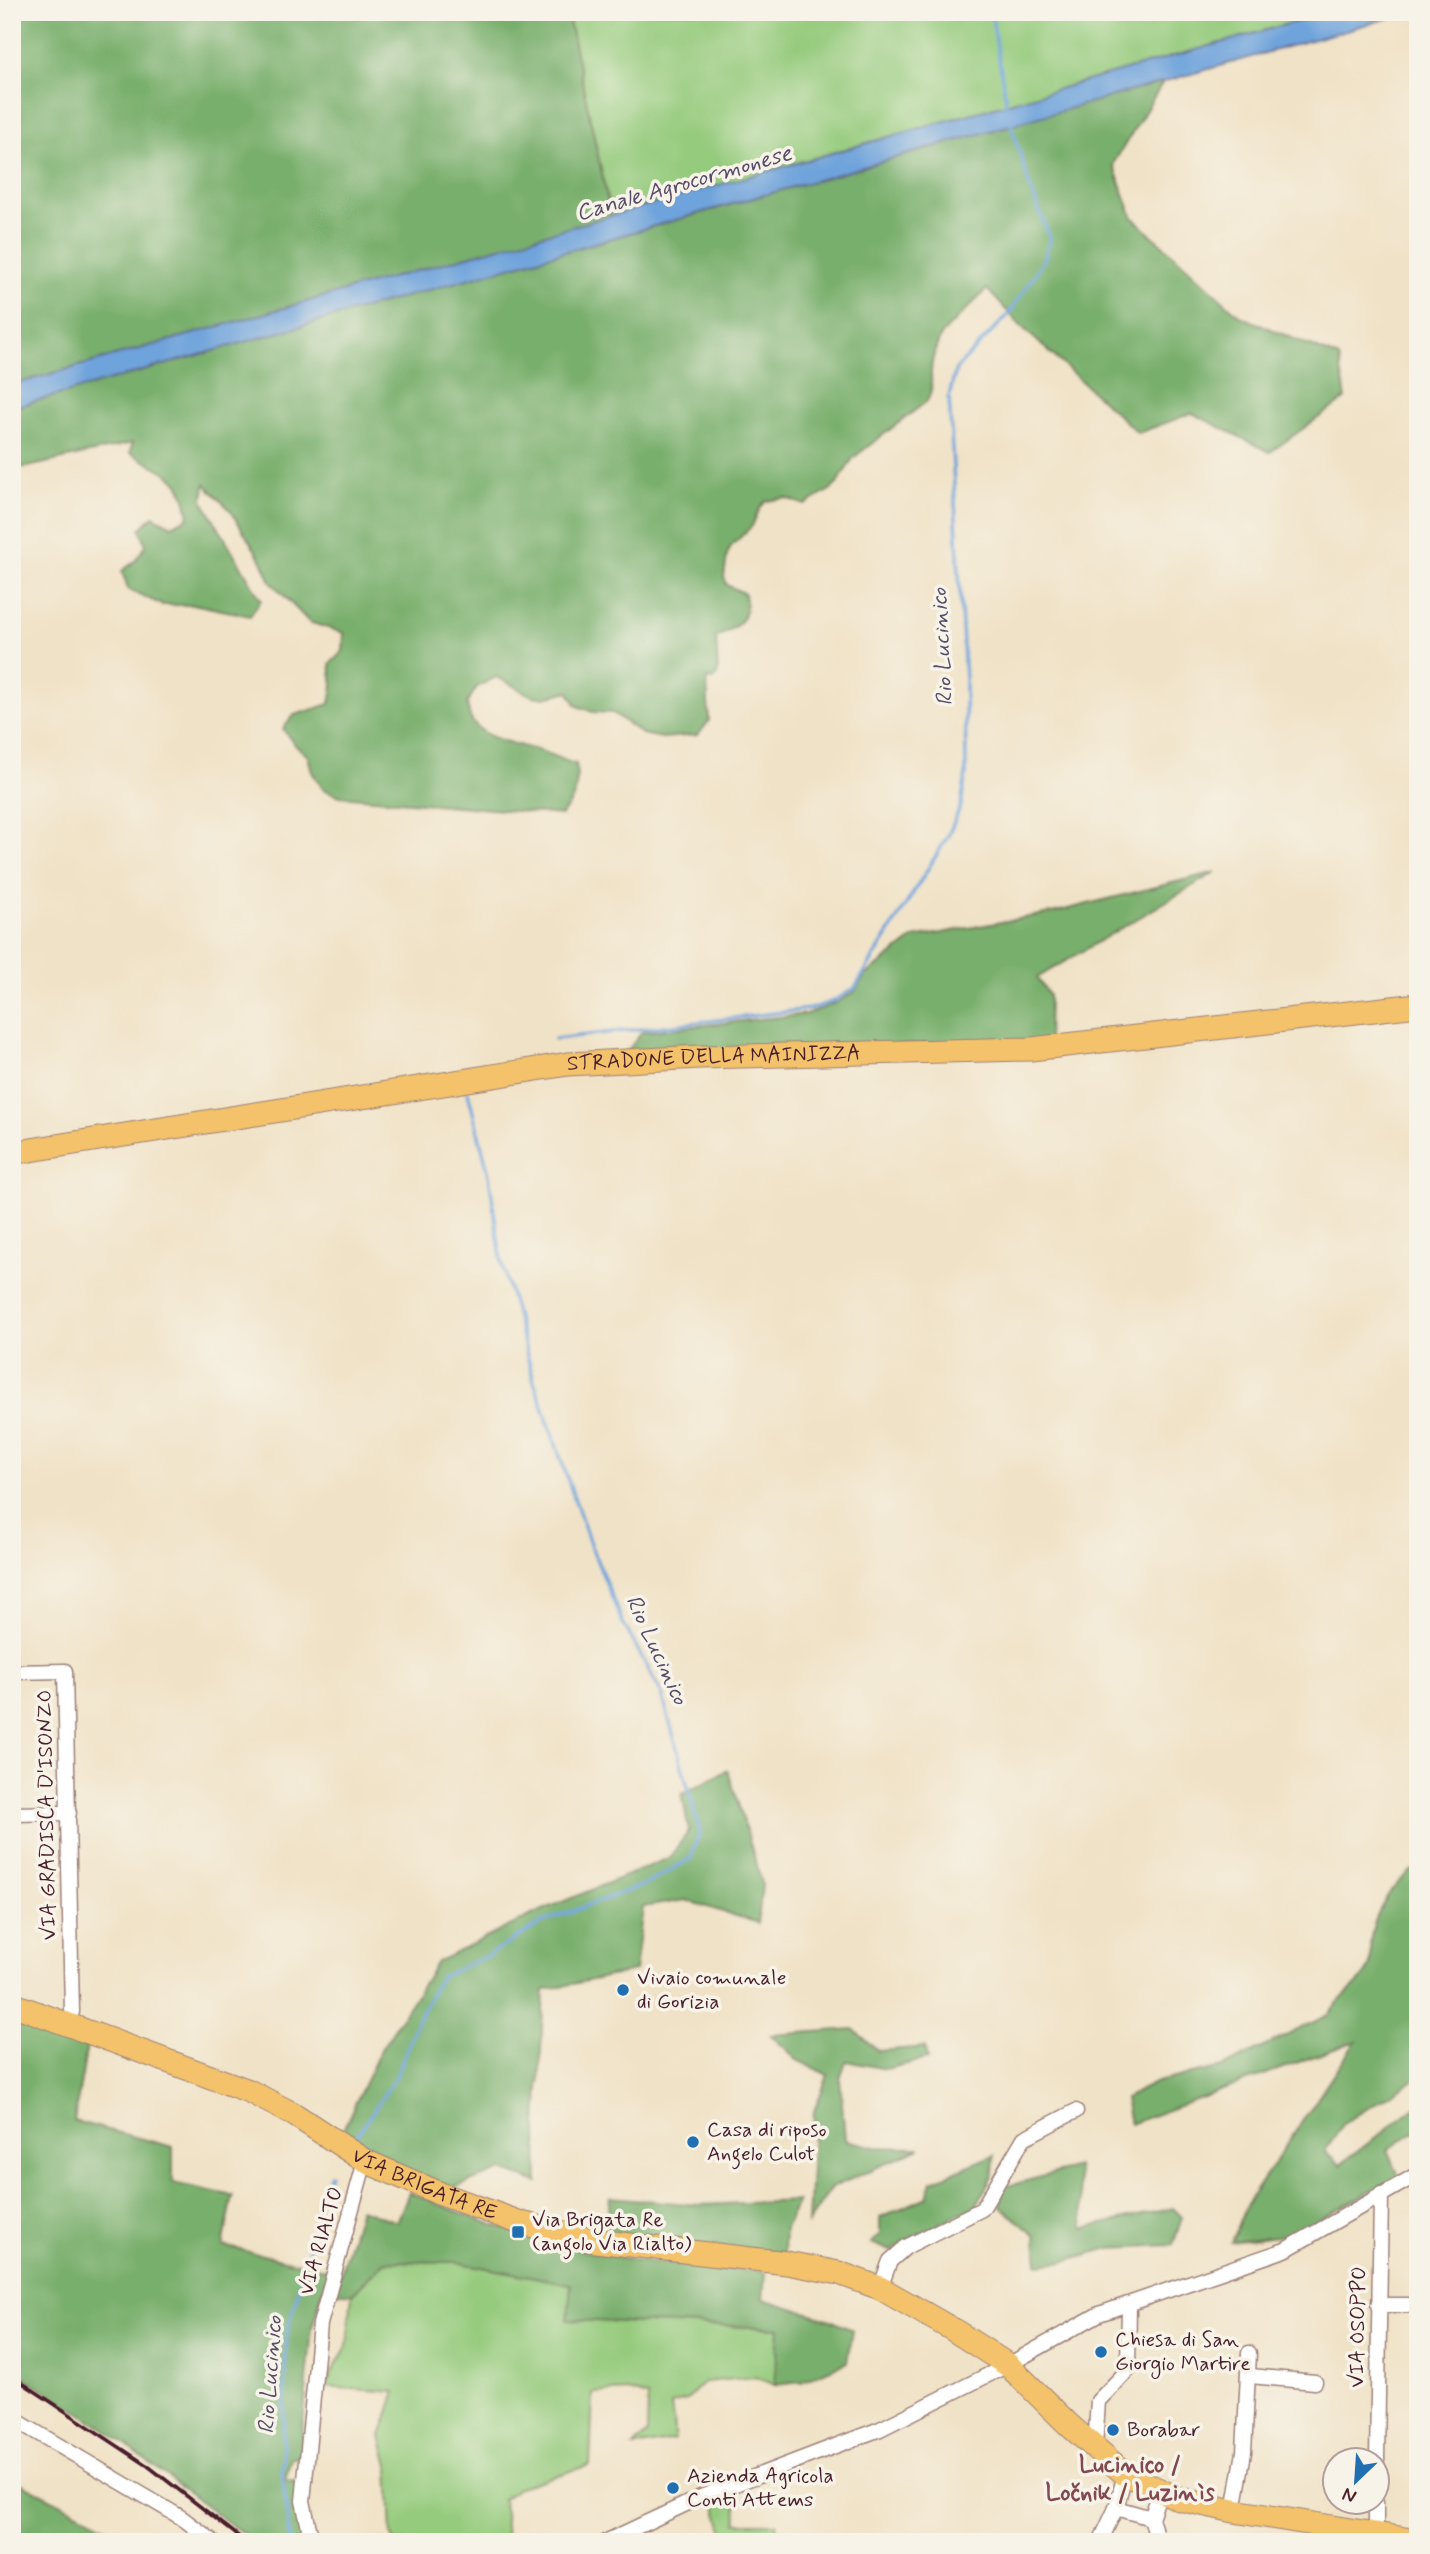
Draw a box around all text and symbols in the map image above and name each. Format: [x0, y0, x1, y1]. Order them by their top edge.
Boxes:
water label: Canale Agrocormonese [573, 139, 796, 229]
water label: Rio Lucinico [925, 586, 961, 707]
street label: STRADONE DELLA MAINIZZA [566, 1039, 861, 1078]
water label: Rio Lucinico [618, 1590, 695, 1711]
street label: VIA GRADISCA D'ISONZO [31, 1690, 63, 1940]
place label: Vivaio comunale di Gorizia [637, 1964, 786, 2016]
marker: Vivaio comunale di Gorizia [615, 1982, 631, 1998]
place label: Casa di riposo Angelo Culot [707, 2116, 827, 2170]
marker: Casa di riposo Angelo Culot [685, 2134, 701, 2150]
street label: VIA BRIGATA RE [346, 2142, 501, 2227]
street label: VIA RIALTO [292, 2184, 350, 2298]
place label: Via Brigata Re (angolo Via Rialto) [532, 2206, 692, 2260]
marker: Via Brigata Re (angolo Via Rialto) [510, 2224, 526, 2240]
street label: VIA OSOPPO [1343, 2266, 1373, 2388]
water label: Rio Lucinico [252, 2314, 290, 2435]
place label: Chiesa di San Giorgio Martire [1115, 2326, 1251, 2379]
marker: Chiesa di San Giorgio Martire [1093, 2344, 1109, 2360]
place label: Borabar [1127, 2416, 1200, 2444]
marker: Borabar [1105, 2422, 1121, 2438]
north arrow [1322, 2446, 1392, 2516]
district label: Lucinico / Ločnik / Luzinìs [1046, 2450, 1215, 2509]
place label: Azienda Agricola Conti Attems [687, 2462, 834, 2514]
marker: Azienda Agricola Conti Attems [665, 2480, 681, 2496]
text: N [1338, 2481, 1360, 2509]

